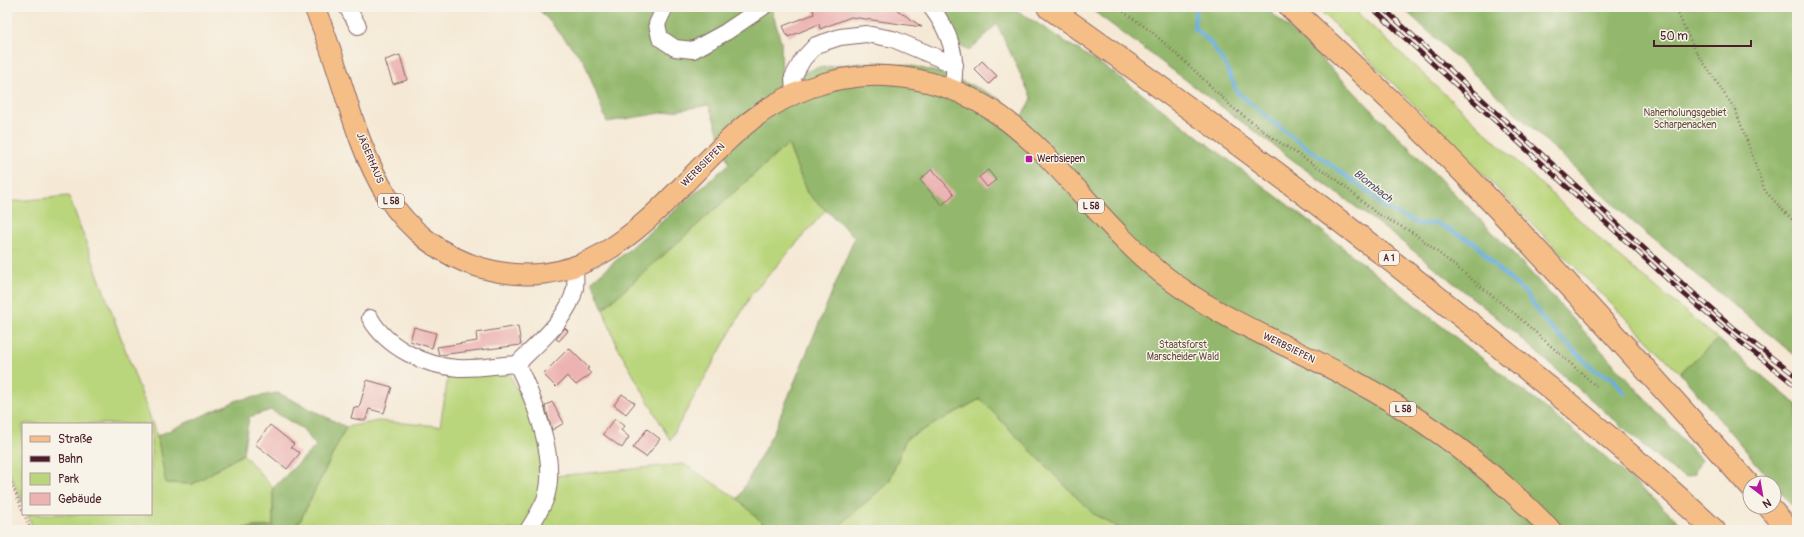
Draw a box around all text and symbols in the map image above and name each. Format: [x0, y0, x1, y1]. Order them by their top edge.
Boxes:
scale bar [1654, 22, 1751, 48]
text: 50 m [1660, 29, 1688, 44]
park label: Naherholungsgebiet Scharpenacken [1644, 107, 1727, 131]
street label: JÄGERHAUS [354, 131, 386, 186]
street label: WERBSIEPEN [679, 141, 727, 189]
place label: Werbsiepen [1037, 153, 1086, 165]
marker: Werbsiepen [1024, 154, 1034, 164]
water label: Blombach [1351, 167, 1396, 206]
road number: L 58 [378, 194, 404, 208]
road number: L 58 [1078, 199, 1104, 213]
road number: A 1 [1379, 251, 1399, 265]
street label: WERBSIEPEN [1261, 330, 1317, 366]
park label: Staatsforst Marscheider Wald [1147, 339, 1219, 363]
road number: L 58 [1390, 402, 1416, 416]
legend [22, 423, 152, 515]
text: Straße [58, 432, 92, 447]
text: Bahn [58, 452, 83, 467]
text: Park [58, 472, 79, 487]
north arrow [1742, 475, 1782, 515]
text: Gebäude [58, 492, 102, 507]
text: N [1760, 496, 1773, 511]

